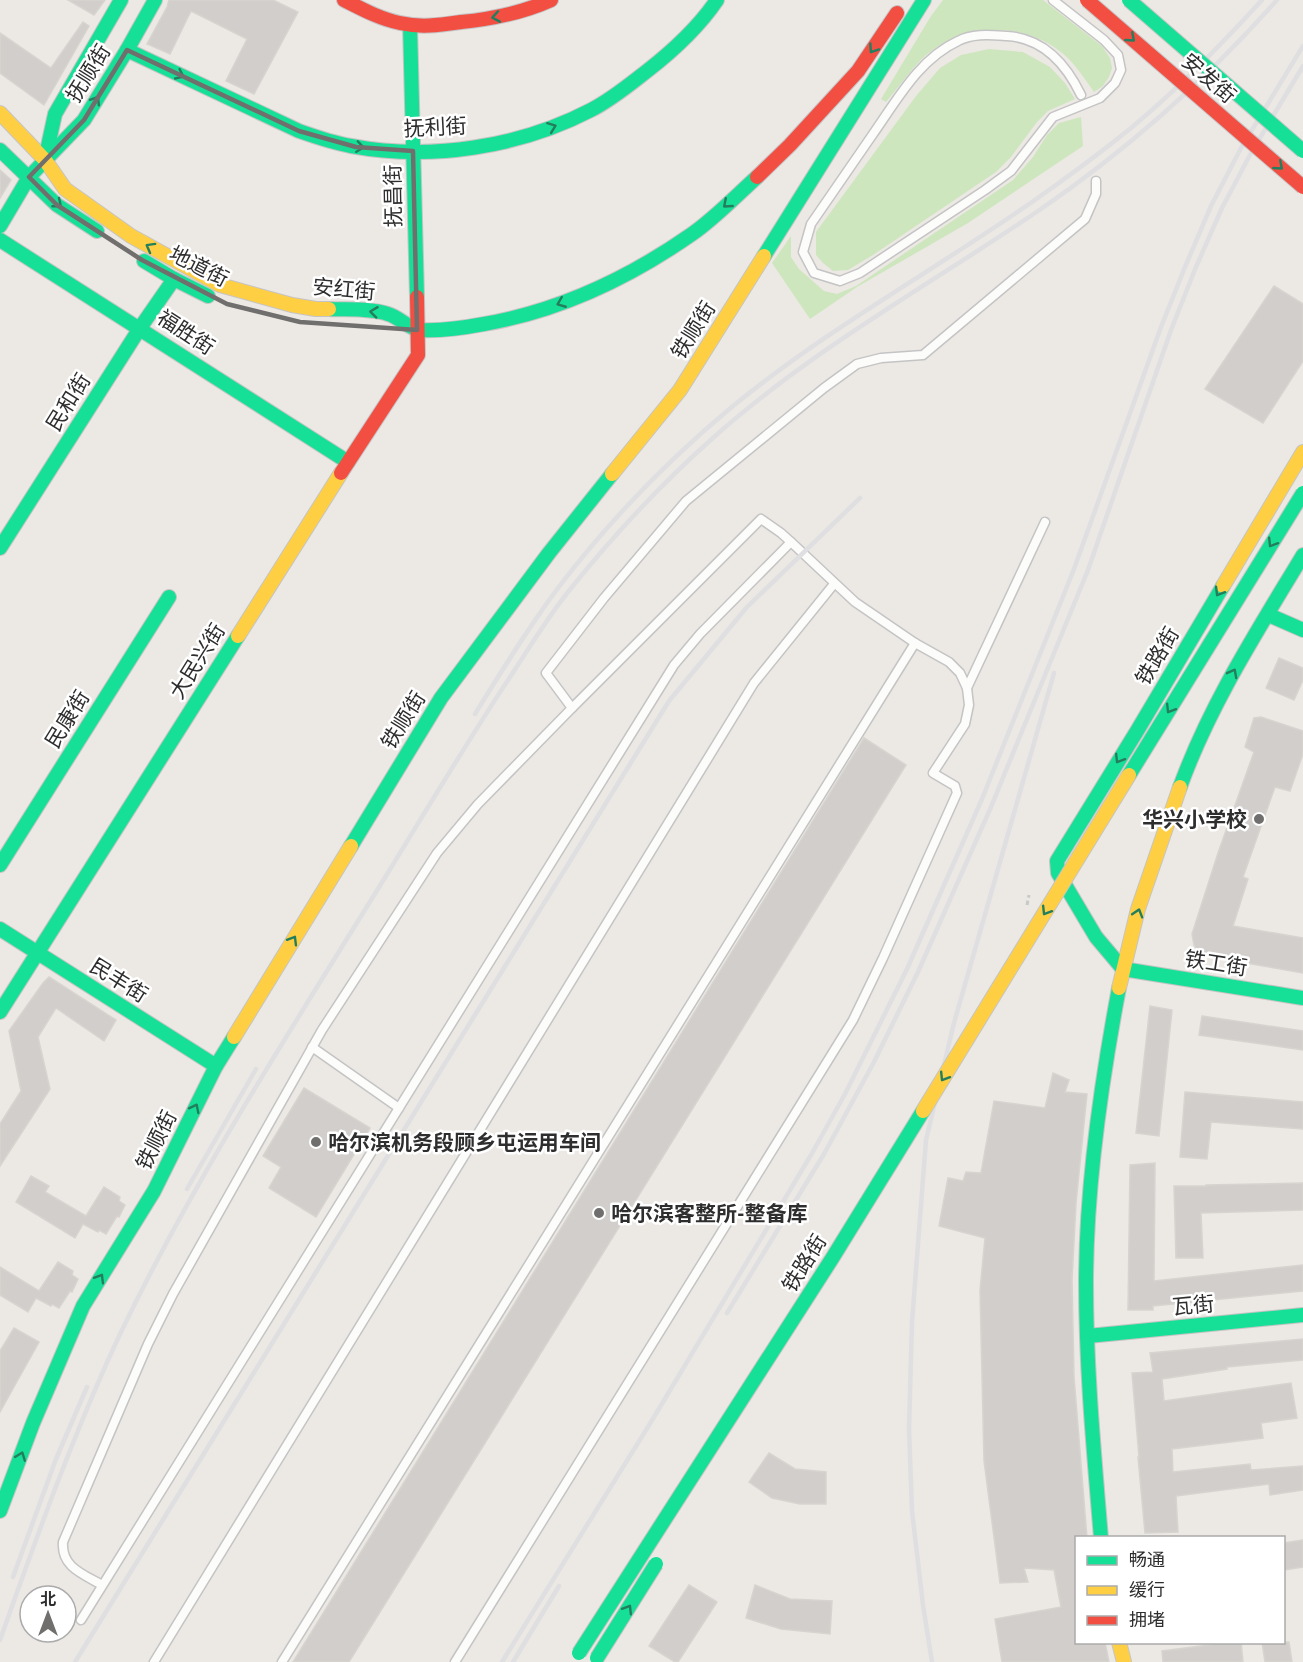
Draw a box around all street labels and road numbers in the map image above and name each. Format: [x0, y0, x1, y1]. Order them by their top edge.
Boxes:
street label: 抚顺街 [60, 39, 116, 107]
street label: 安发街 [1176, 47, 1242, 109]
street label: 抚利街 [403, 112, 467, 142]
street label: 抚昌街 [379, 164, 407, 228]
street label: 地道街 [165, 240, 233, 292]
street label: 安红街 [311, 273, 377, 305]
street label: 铁顺街 [665, 296, 721, 364]
street label: 福胜街 [152, 304, 220, 360]
street label: 民和街 [40, 368, 96, 436]
street label: 大民兴街 [163, 618, 231, 704]
street label: 铁路街 [1129, 622, 1185, 690]
street label: 民康街 [39, 685, 95, 753]
street label: 铁顺街 [375, 686, 431, 754]
street label: 铁工街 [1183, 945, 1249, 981]
street label: 民丰街 [85, 952, 153, 1008]
street label: 铁顺街 [130, 1106, 182, 1174]
street label: 铁路街 [776, 1229, 832, 1297]
street label: 瓦街 [1171, 1290, 1215, 1320]

